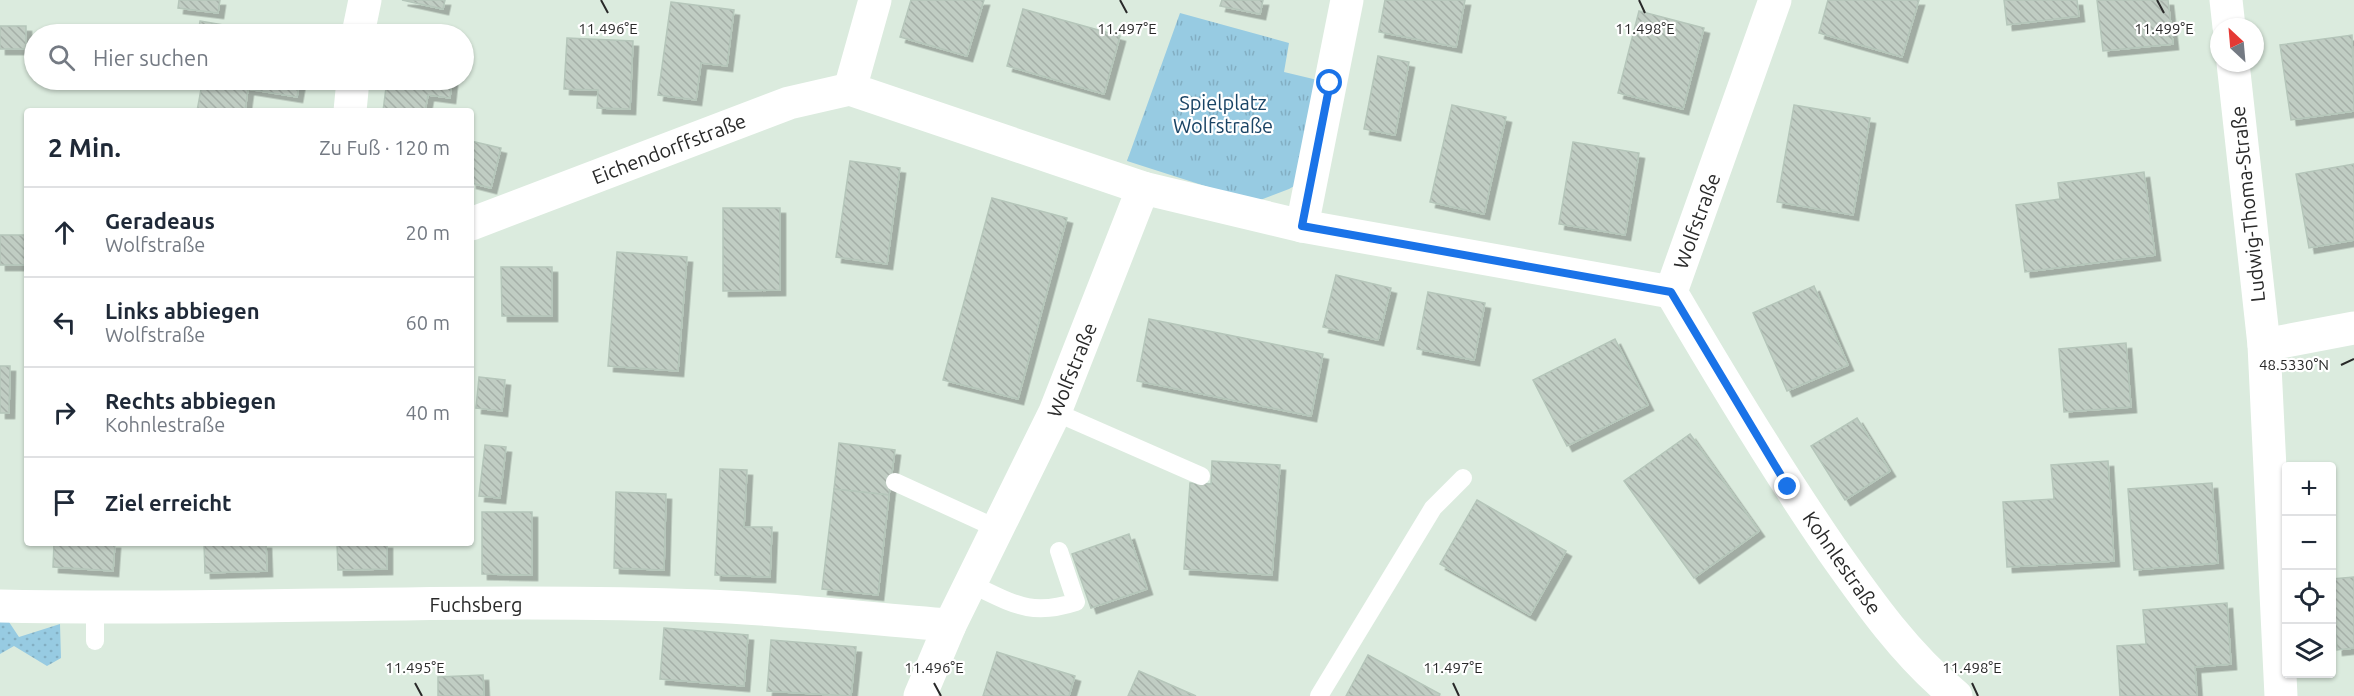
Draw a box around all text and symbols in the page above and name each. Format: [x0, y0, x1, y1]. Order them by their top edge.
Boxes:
north arrow [2210, 18, 2264, 72]
text: 11.496°E [578, 20, 638, 37]
text: 11.497°E [1097, 20, 1157, 37]
text: 11.498°E [1615, 20, 1675, 37]
text: 11.499°E [2134, 20, 2194, 37]
search box [24, 24, 474, 90]
icon: search [45, 41, 78, 74]
text: Hier suchen [93, 45, 209, 70]
route start [1316, 69, 1342, 95]
park label: Spielplatz Wolfstraße [1173, 91, 1273, 137]
street label: Ludwig-Thoma-Straße [2226, 105, 2269, 303]
street label: Eichendorffstraße [589, 109, 749, 188]
text: 2 Min. [48, 133, 121, 162]
text: Zu Fuß · 120 m [319, 136, 450, 159]
street label: Wolfstraße [1669, 170, 1724, 272]
text: Geradeaus [105, 208, 215, 233]
icon: ahead [48, 216, 81, 249]
text: 20 m [406, 221, 450, 244]
text: Wolfstraße [105, 233, 205, 256]
text: Links abbiegen [105, 298, 260, 323]
icon: left [48, 306, 81, 339]
text: 60 m [406, 311, 450, 334]
street label: Wolfstraße [1042, 319, 1101, 421]
text: Wolfstraße [105, 323, 205, 346]
text: 48.5330°N [2259, 356, 2329, 373]
text: Rechts abbiegen [105, 388, 276, 413]
icon: right [48, 396, 81, 429]
text: 40 m [406, 401, 450, 424]
text: Kohnlestraße [105, 413, 225, 436]
map controls [2282, 462, 2336, 678]
button: + [2282, 462, 2336, 516]
route end [1774, 473, 1800, 499]
icon: arrive [48, 486, 81, 519]
text: Ziel erreicht [105, 490, 232, 515]
street label: Kohnlestraße [1799, 507, 1886, 619]
button: − [2282, 516, 2336, 570]
button: locate [2282, 570, 2336, 624]
street label: Fuchsberg [430, 593, 522, 616]
button: layers [2282, 624, 2336, 678]
text: 11.495°E [385, 659, 445, 676]
text: 11.496°E [904, 659, 964, 676]
text: 11.497°E [1423, 659, 1483, 676]
text: 11.498°E [1942, 659, 2002, 676]

